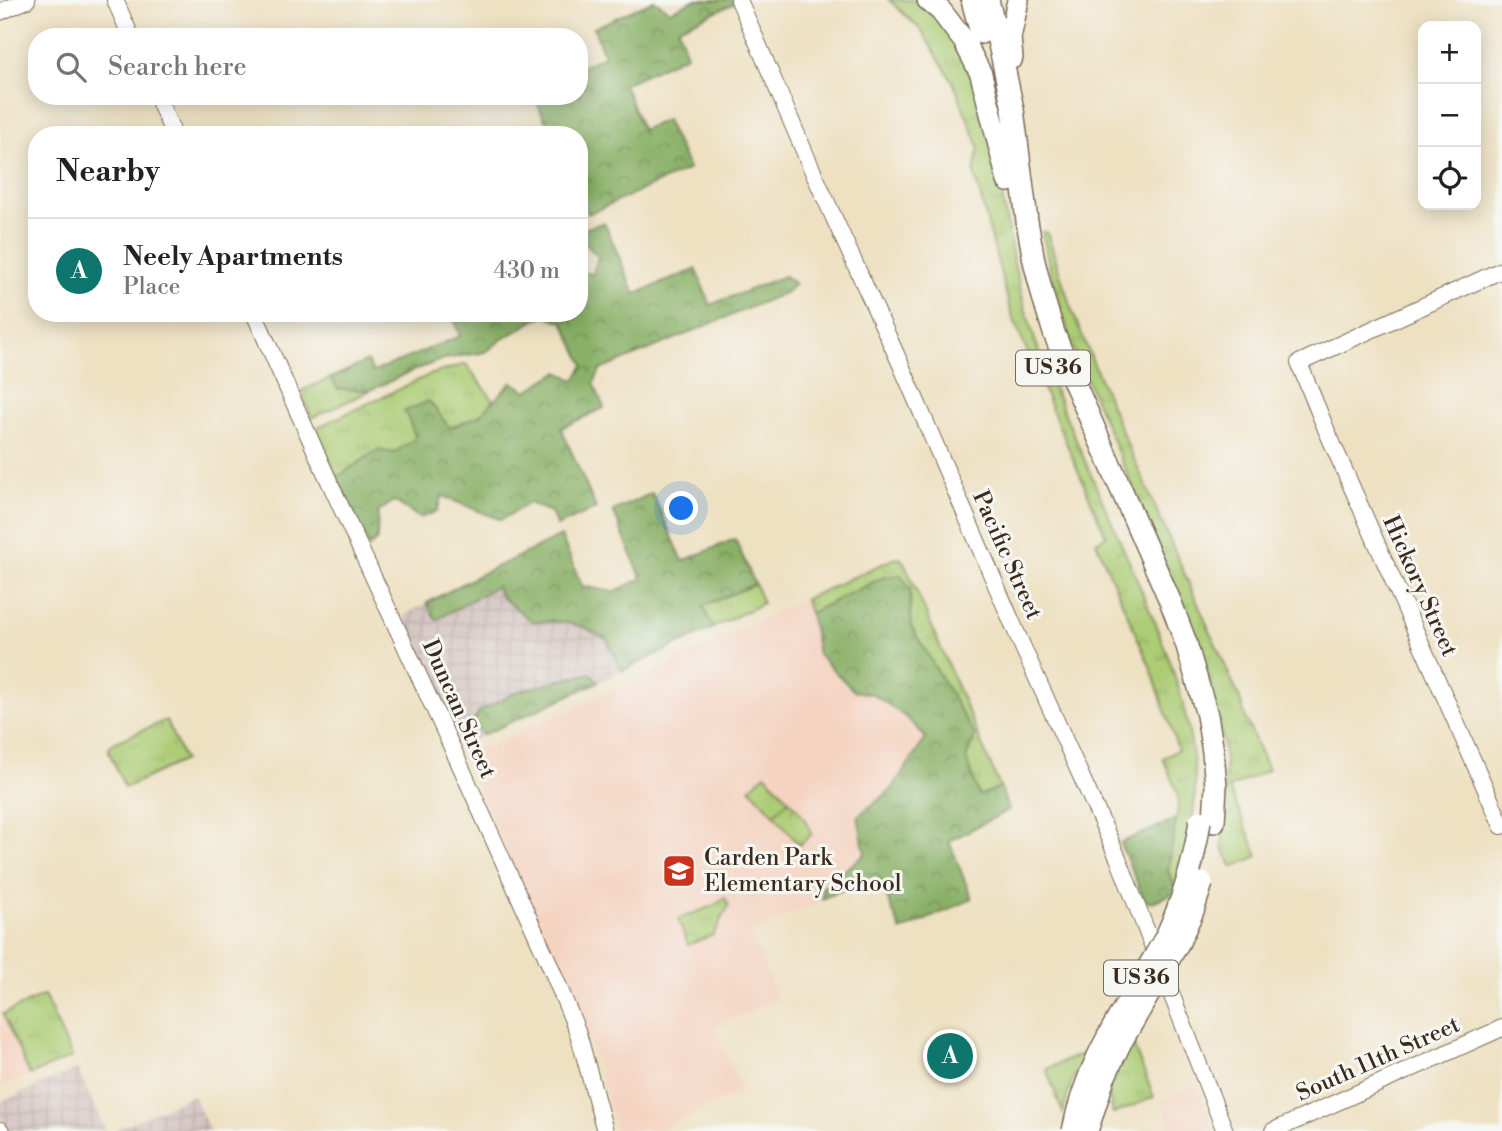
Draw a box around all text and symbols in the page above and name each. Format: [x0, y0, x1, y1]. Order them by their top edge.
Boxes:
map controls [1418, 21, 1481, 210]
button: + [1418, 21, 1481, 84]
search box [28, 28, 588, 105]
icon: search [52, 48, 90, 86]
text: Search here [108, 51, 247, 83]
button: − [1418, 84, 1481, 147]
button: locate [1418, 147, 1481, 210]
text: Nearby [56, 153, 160, 191]
text: Neely Apartments [123, 241, 343, 273]
text: A [71, 257, 87, 285]
text: 430 m [493, 257, 560, 285]
text: Place [123, 273, 180, 301]
road number: US 36 [1016, 350, 1090, 386]
street label: Pacific Street [966, 486, 1048, 624]
your location [664, 491, 698, 525]
street label: Hickory Street [1376, 511, 1464, 661]
street label: Duncan Street [416, 635, 502, 783]
place label: Carden Park Elementary School [704, 844, 902, 898]
school or university icon: Carden Park Elementary School [660, 852, 698, 890]
road number: US 36 [1104, 960, 1178, 996]
street label: South 11th Street [1292, 1010, 1464, 1108]
pin: A [927, 1030, 973, 1082]

